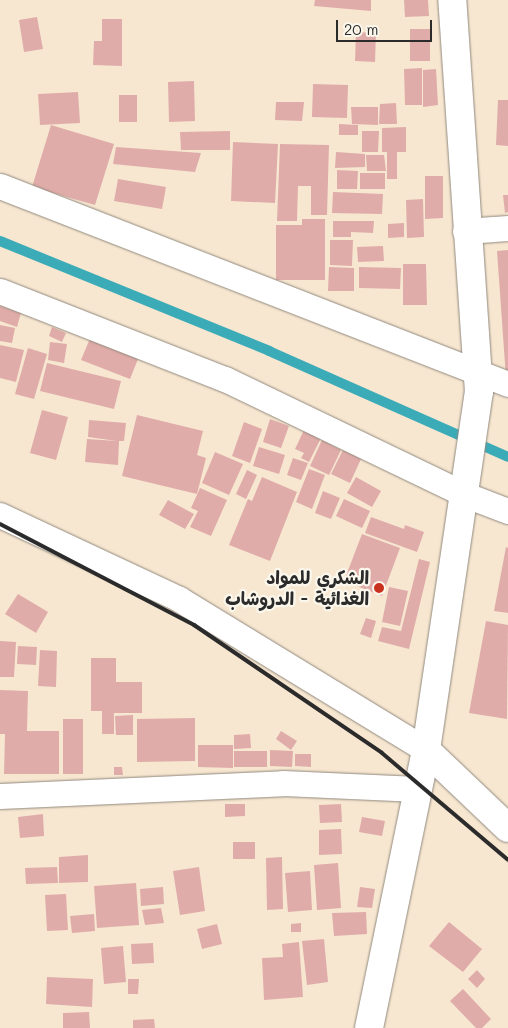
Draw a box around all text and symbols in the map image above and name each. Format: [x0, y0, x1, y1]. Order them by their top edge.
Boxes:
scale bar [338, 10, 434, 42]
text: 20 m [344, 19, 378, 39]
place label: الشكري للمواد الغذائية - الدروشاب [225, 567, 369, 610]
marker: الشكري للمواد الغذائية - الدروشاب [373, 582, 385, 594]

